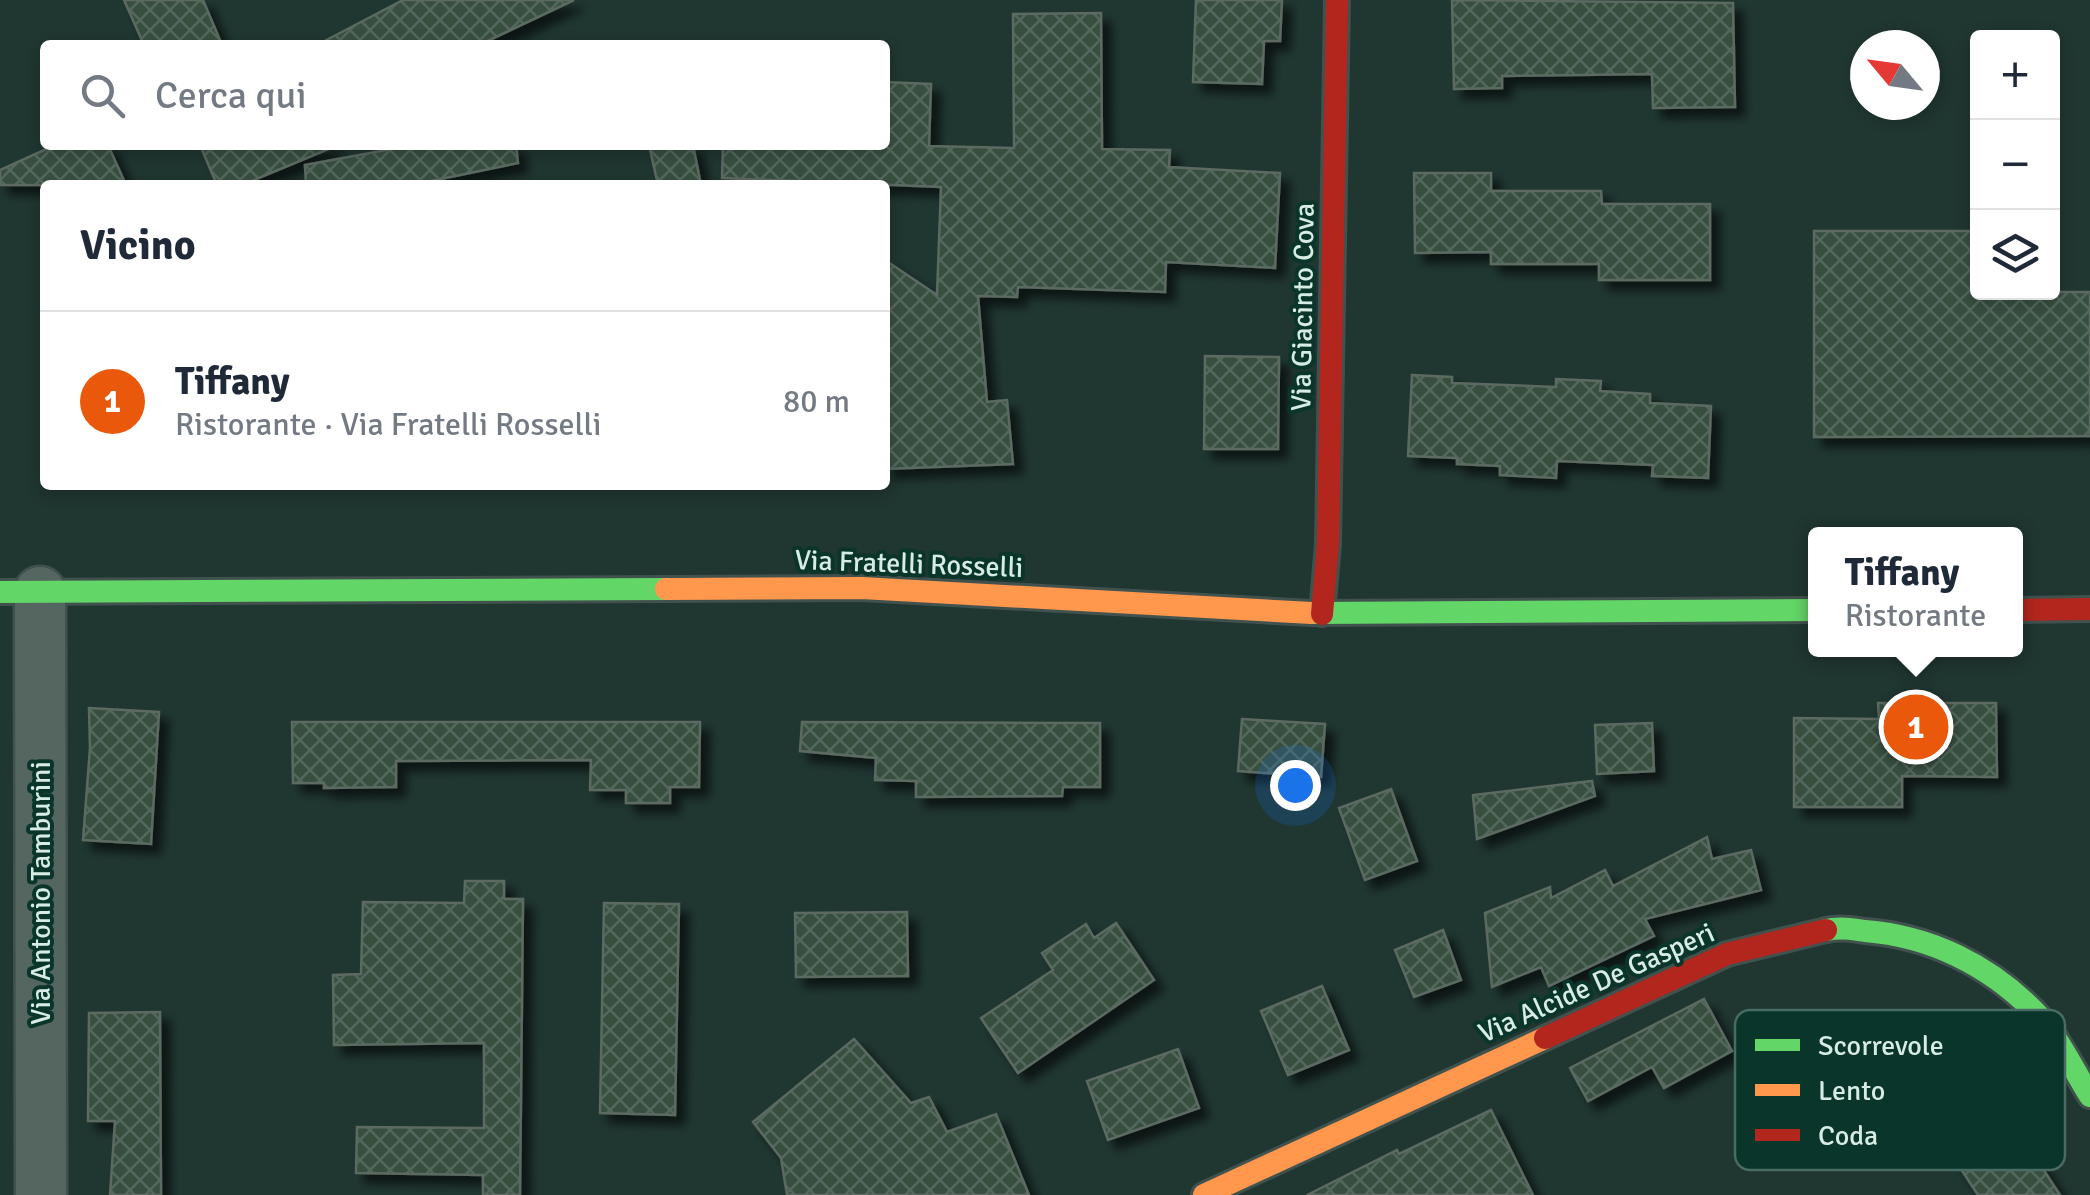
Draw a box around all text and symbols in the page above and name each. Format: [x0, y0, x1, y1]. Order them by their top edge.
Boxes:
north arrow [1850, 30, 1940, 120]
map controls [1970, 30, 2060, 300]
button: + [1970, 30, 2060, 120]
search box [40, 40, 890, 150]
icon: search [75, 68, 130, 123]
text: Cerca qui [155, 72, 307, 119]
button: − [1970, 120, 2060, 210]
street label: Via Giacinto Cova [1284, 203, 1322, 411]
button: layers [1970, 210, 2060, 300]
text: Vicino [80, 220, 196, 271]
text: Tiffany [175, 358, 290, 405]
text: 1 [104, 382, 121, 421]
text: 80 m [783, 382, 850, 421]
text: Ristorante · Via Fratelli Rosselli [175, 405, 601, 444]
popup [1808, 527, 2023, 657]
street label: Via Fratelli Rosselli [794, 543, 1024, 585]
text: Tiffany [1845, 549, 1959, 596]
text: Ristorante [1845, 596, 1986, 635]
pin: 1 [1884, 690, 1948, 764]
your location [1270, 760, 1321, 811]
street label: Via Antonio Tamburini [24, 761, 58, 1025]
street label: Via Alcide De Gasperi [1473, 916, 1720, 1050]
legend [1735, 1010, 2065, 1170]
text: Scorrevole [1818, 1029, 1944, 1063]
text: Lento [1818, 1074, 1885, 1108]
text: Coda [1818, 1119, 1878, 1153]

